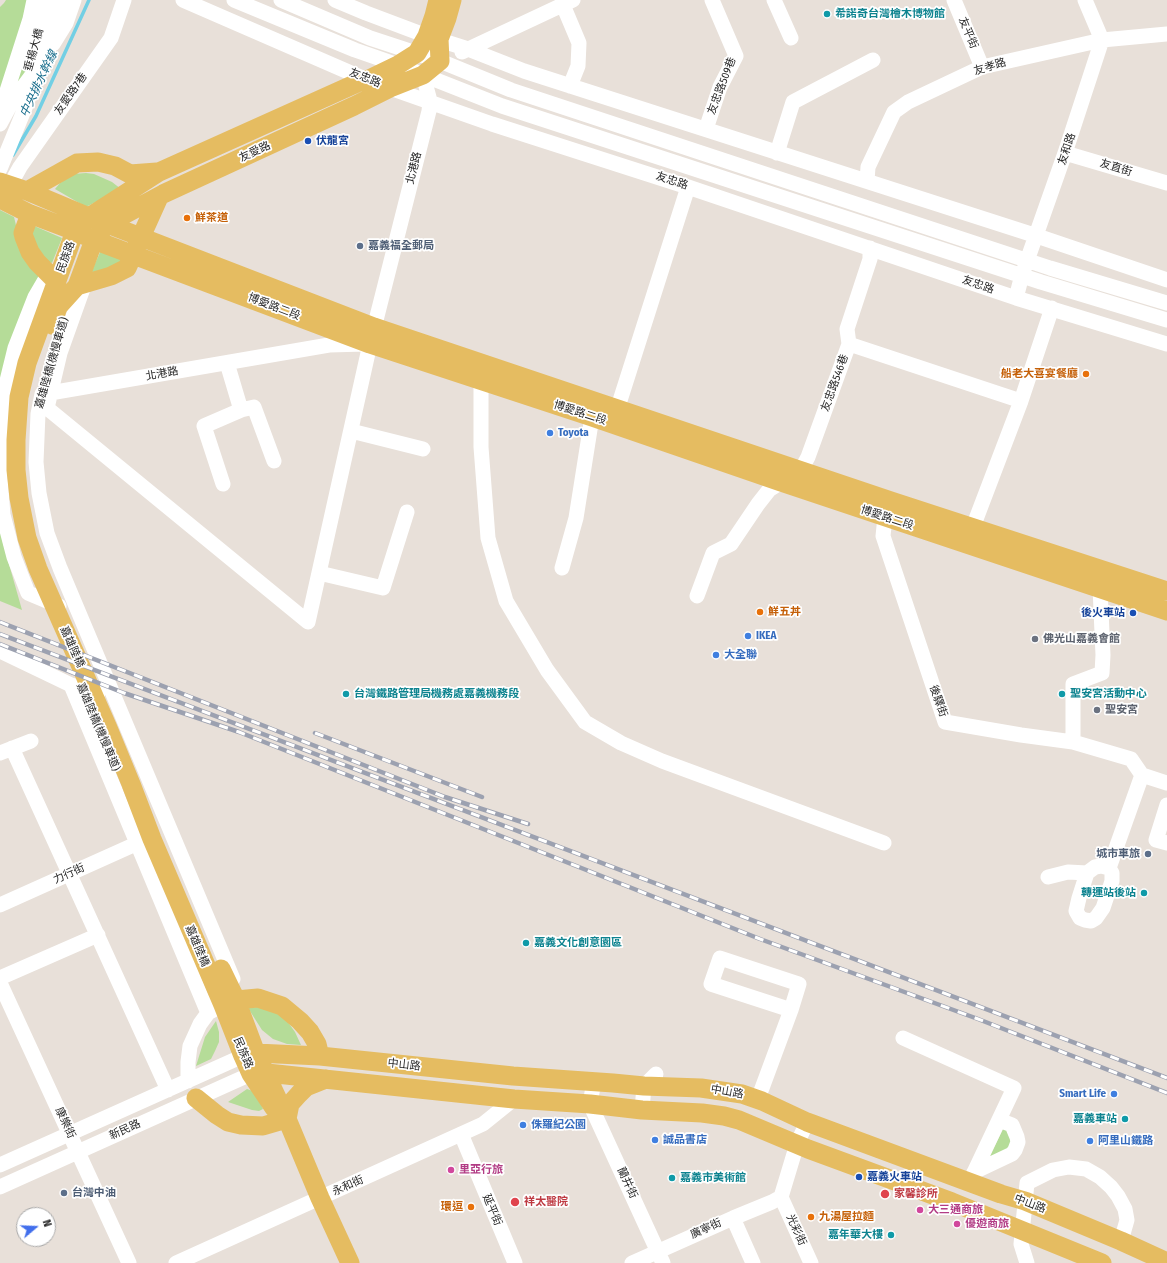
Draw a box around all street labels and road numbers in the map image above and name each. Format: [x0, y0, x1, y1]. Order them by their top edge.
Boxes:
street label: 友平街 [955, 15, 981, 51]
street label: 垂楊大橋 [22, 27, 46, 73]
street label: 友忠路509巷 [705, 56, 739, 116]
street label: 友孝路 [972, 56, 1008, 78]
street label: 友忠路 [347, 66, 383, 90]
street label: 友愛路7巷 [52, 70, 90, 118]
street label: 友和路 [1056, 131, 1078, 167]
street label: 友愛路 [237, 139, 273, 165]
street label: 北港路 [404, 150, 424, 186]
street label: 友直街 [1098, 157, 1134, 179]
street label: 友忠路 [654, 170, 690, 192]
street label: 民族路 [54, 239, 78, 275]
street label: 友忠路 [960, 273, 996, 297]
street label: 博愛路二段 [246, 291, 302, 323]
street label: 嘉雄陸橋(機慢車道) [33, 316, 71, 410]
street label: 友忠路546巷 [819, 353, 851, 413]
street label: 北港路 [145, 365, 179, 383]
street label: 博愛路二段 [552, 398, 608, 428]
street label: 博愛路二段 [859, 503, 915, 533]
street label: 嘉雄陸橋 [57, 624, 87, 670]
street label: 嘉雄陸橋(機慢車道) [73, 681, 123, 773]
street label: 後驛街 [926, 683, 950, 719]
street label: 力行街 [51, 861, 87, 887]
street label: 嘉雄陸橋 [182, 923, 212, 969]
street label: 民族路 [230, 1035, 256, 1071]
street label: 中山路 [387, 1057, 421, 1073]
street label: 中山路 [710, 1083, 744, 1101]
street label: 康樂街 [52, 1105, 78, 1141]
street label: 新民路 [107, 1117, 143, 1143]
street label: 蘭井街 [614, 1165, 640, 1201]
street label: 永和街 [330, 1173, 366, 1199]
street label: 延平街 [479, 1192, 505, 1228]
street label: 中山路 [1012, 1192, 1048, 1216]
street label: 光彩街 [783, 1212, 809, 1248]
street label: 廣寧街 [688, 1216, 724, 1242]

